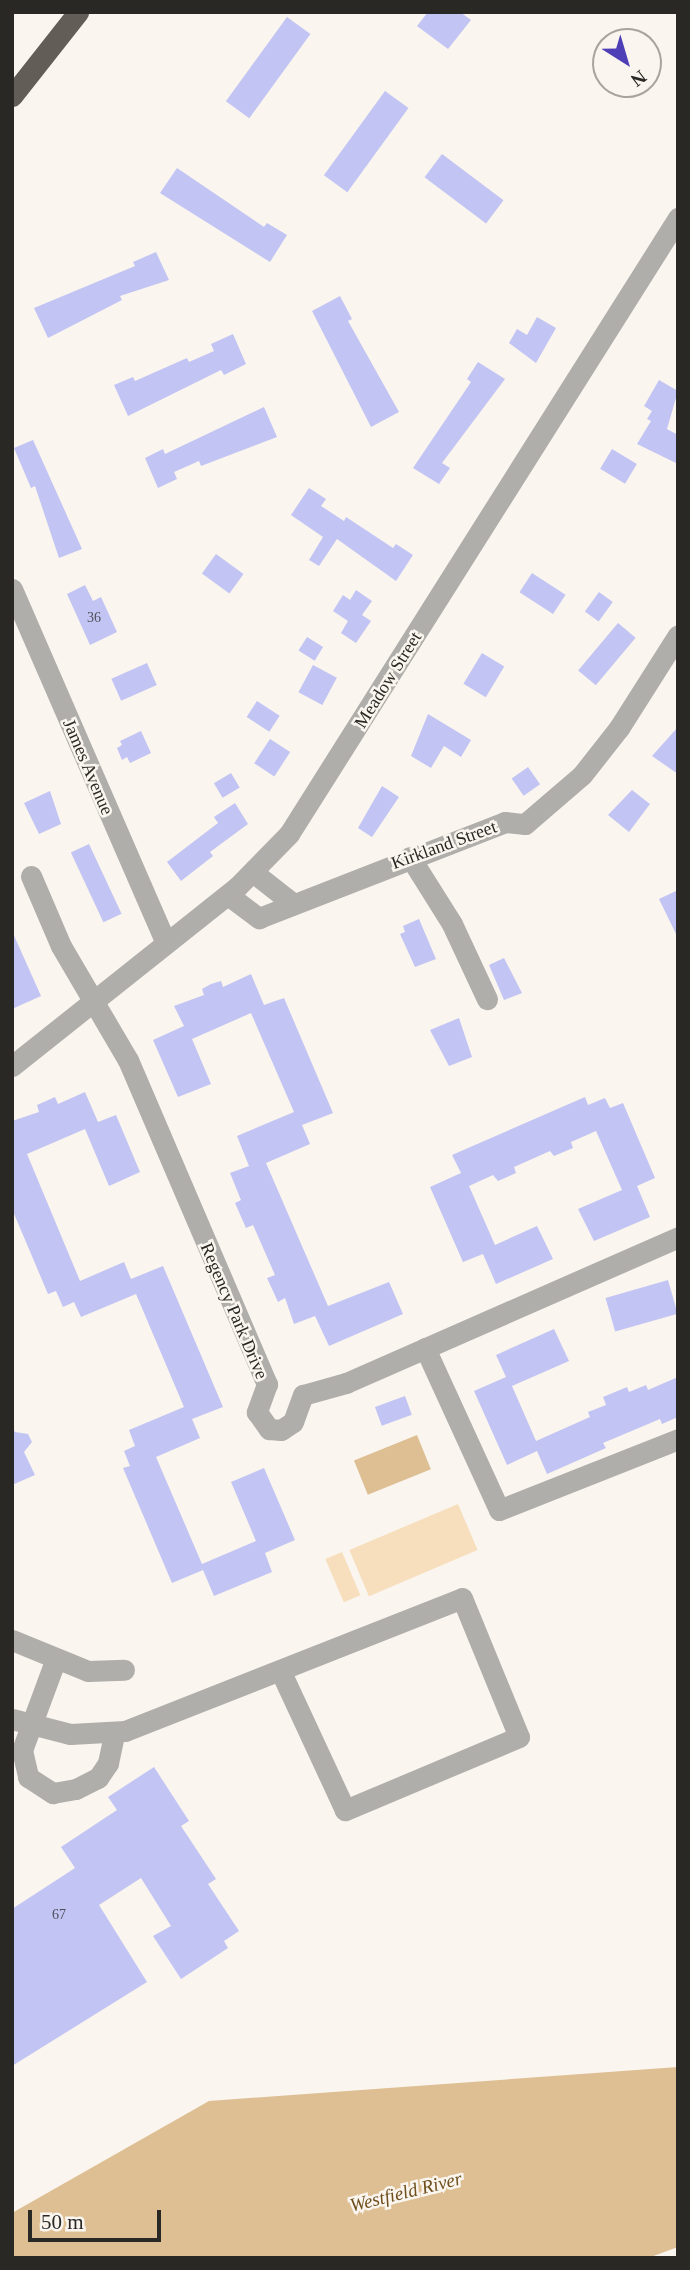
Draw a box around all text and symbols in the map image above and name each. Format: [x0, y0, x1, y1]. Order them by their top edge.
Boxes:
north arrow [592, 28, 662, 98]
text: N [627, 66, 651, 91]
house number: 36 [87, 610, 101, 626]
street label: Meadow Street [350, 628, 426, 732]
street label: James Avenue [58, 715, 118, 819]
street label: Kirkland Street [388, 816, 500, 874]
street label: Regency Park Drive [196, 1240, 272, 1382]
house number: 67 [52, 1907, 66, 1923]
water label: Westfield River [348, 2167, 464, 2217]
scale bar [32, 2196, 164, 2240]
text: 50 m [41, 2210, 84, 2234]

